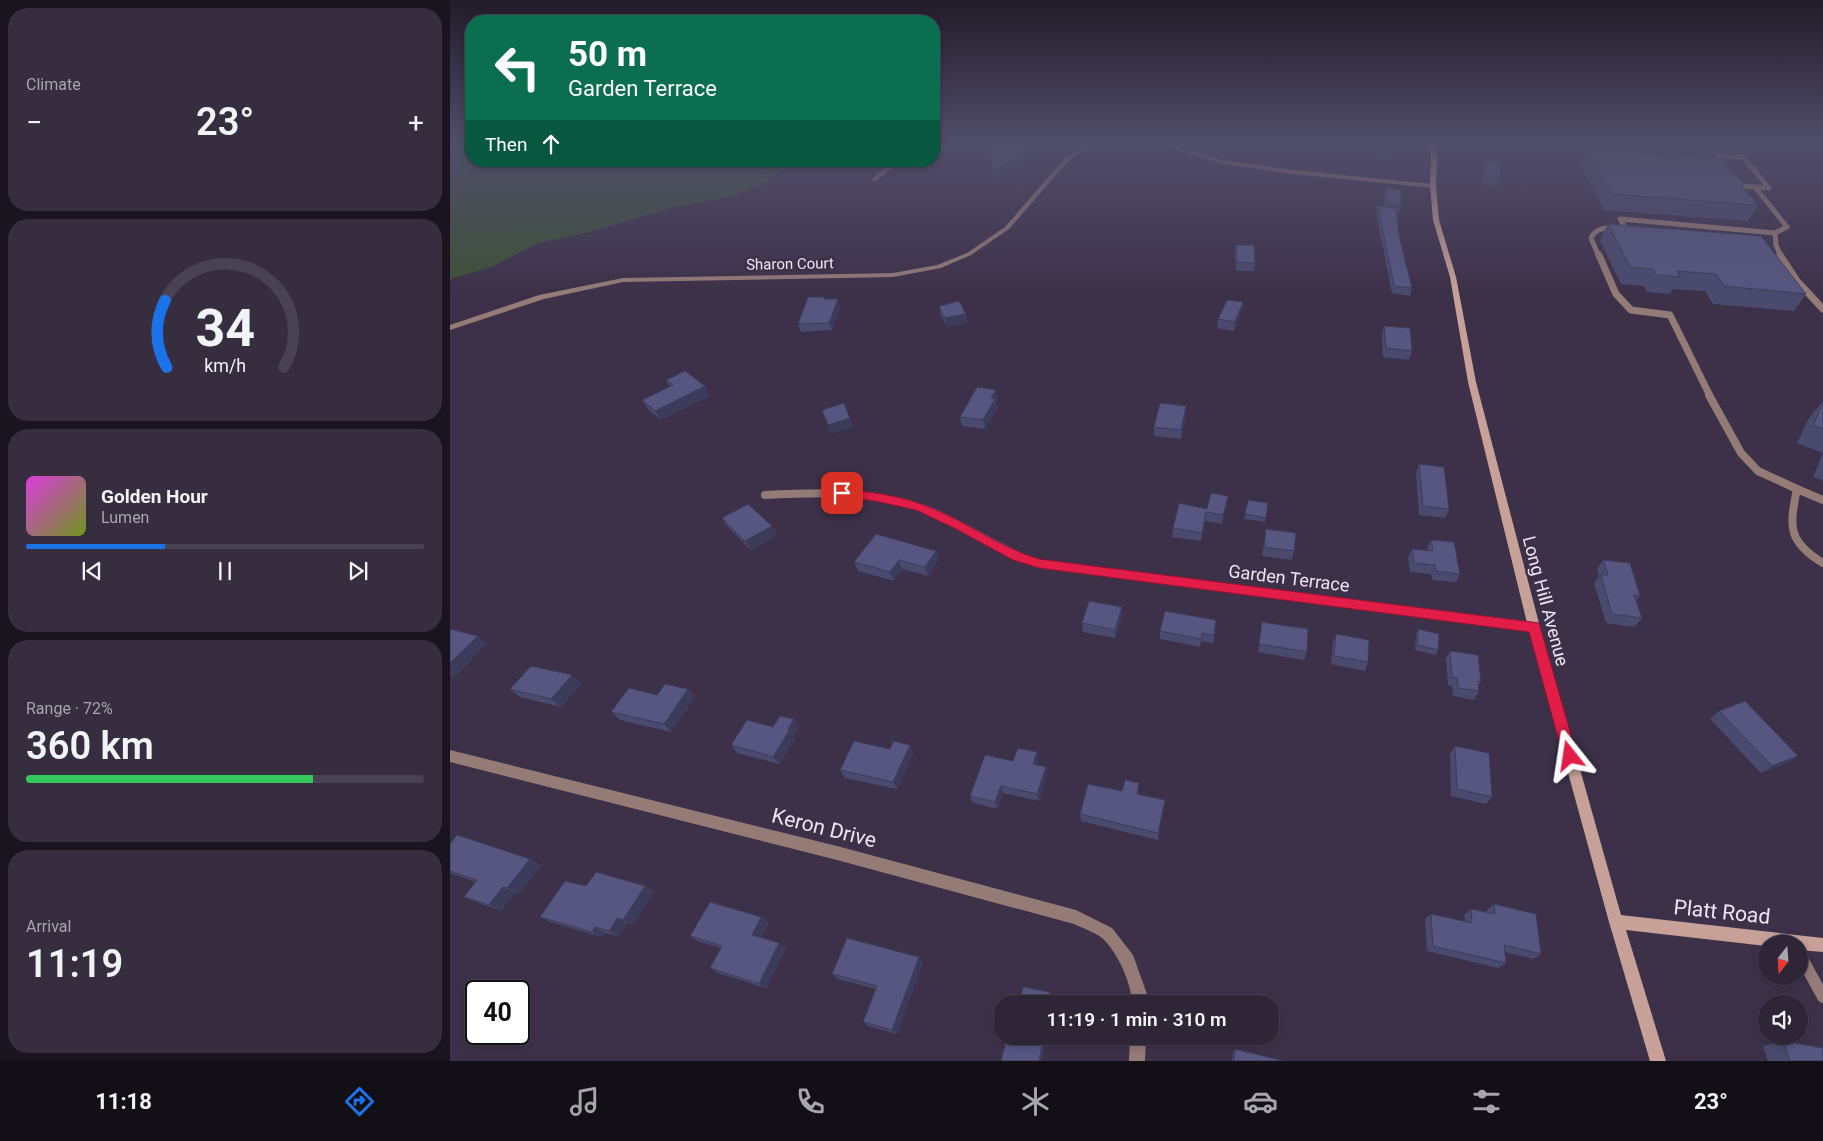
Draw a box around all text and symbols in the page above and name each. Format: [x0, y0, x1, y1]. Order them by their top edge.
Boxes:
text: 50 m [568, 34, 647, 75]
icon: left [485, 35, 550, 100]
text: Climate [26, 75, 81, 94]
text: Garden Terrace [568, 76, 717, 101]
text: 23° [196, 100, 254, 144]
text: − [26, 106, 42, 139]
text: + [408, 106, 424, 139]
icon: ahead [537, 130, 565, 158]
text: Then [485, 133, 527, 156]
street label: Sharon Court [746, 254, 834, 274]
text: 34 [195, 298, 255, 359]
text: km/h [204, 355, 246, 376]
pin [821, 472, 863, 514]
icon: arrive [828, 479, 856, 507]
text: Golden Hour [101, 485, 208, 508]
text: Lumen [101, 508, 149, 527]
street label: Long Hill Avenue [1519, 534, 1573, 668]
icon: previous [78, 557, 106, 585]
icon: pause [211, 557, 239, 585]
icon: next [344, 557, 372, 585]
street label: Garden Terrace [1227, 560, 1351, 596]
text: Range · 72% [26, 699, 113, 718]
text: 360 km [26, 724, 154, 768]
position arrow [1543, 729, 1595, 781]
street label: Keron Drive [769, 803, 879, 853]
street label: Platt Road [1673, 895, 1771, 929]
text: Arrival [26, 917, 71, 936]
north arrow [1758, 935, 1808, 985]
map controls [1758, 935, 1808, 1045]
text: 11:19 [26, 942, 123, 986]
speed limit sign: 40 [465, 980, 530, 1045]
button: sound [1758, 995, 1808, 1045]
text: 11:19 · 1 min · 310 m [1046, 1008, 1227, 1031]
icon: directions [342, 1084, 377, 1119]
icon: music [567, 1084, 602, 1119]
icon: phone [793, 1084, 828, 1119]
icon: climate [1018, 1084, 1053, 1119]
icon: car [1243, 1084, 1278, 1119]
icon: filters [1469, 1084, 1504, 1119]
text: 11:18 [95, 1089, 152, 1114]
text: 23° [1694, 1089, 1728, 1114]

